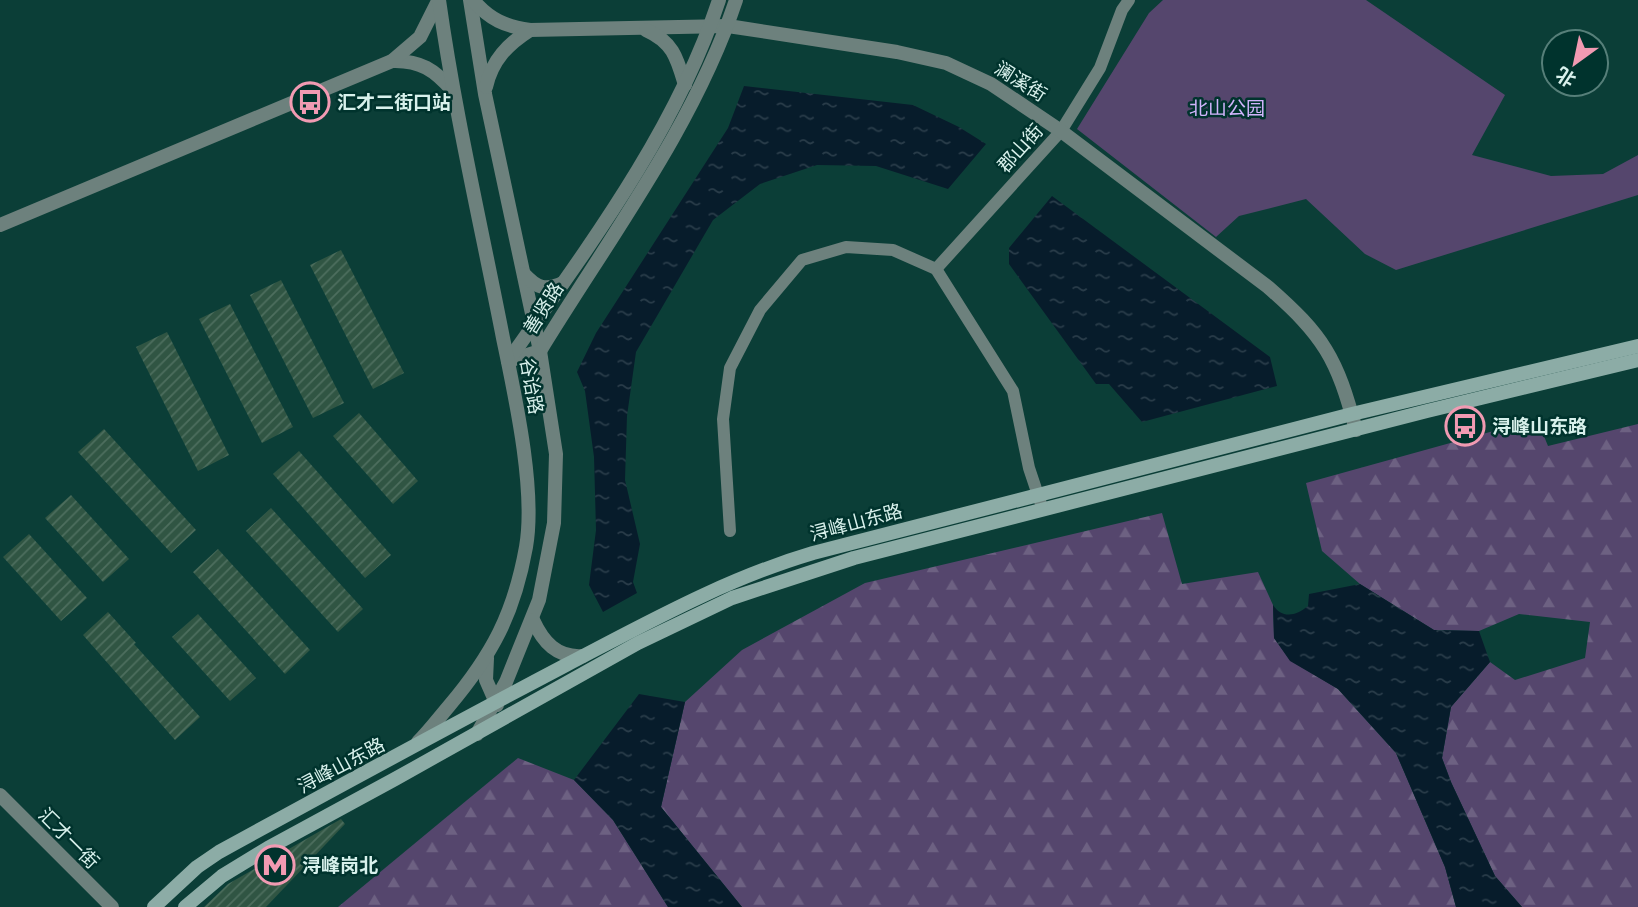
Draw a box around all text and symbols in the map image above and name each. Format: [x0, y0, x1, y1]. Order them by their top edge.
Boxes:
north arrow [1540, 28, 1610, 98]
street label: 澜溪街 [990, 55, 1052, 107]
text: 北 [1551, 61, 1581, 93]
bus stop icon: 汇才二街口站 [289, 81, 331, 123]
place label: 汇才二街口站 [337, 89, 451, 115]
park label: 北山公园 [1189, 95, 1265, 121]
street label: 郡山街 [991, 118, 1049, 178]
street label: 善贤路 [517, 277, 569, 339]
street label: 谷诒路 [514, 356, 550, 416]
bus stop icon: 浔峰山东路 [1444, 405, 1486, 447]
place label: 浔峰山东路 [1492, 413, 1587, 439]
street label: 浔峰山东路 [807, 497, 905, 547]
street label: 浔峰山东路 [293, 731, 389, 799]
street label: 汇才一街 [33, 802, 105, 874]
metro station icon: 浔峰岗北 [254, 844, 296, 886]
place label: 浔峰岗北 [302, 852, 378, 878]

